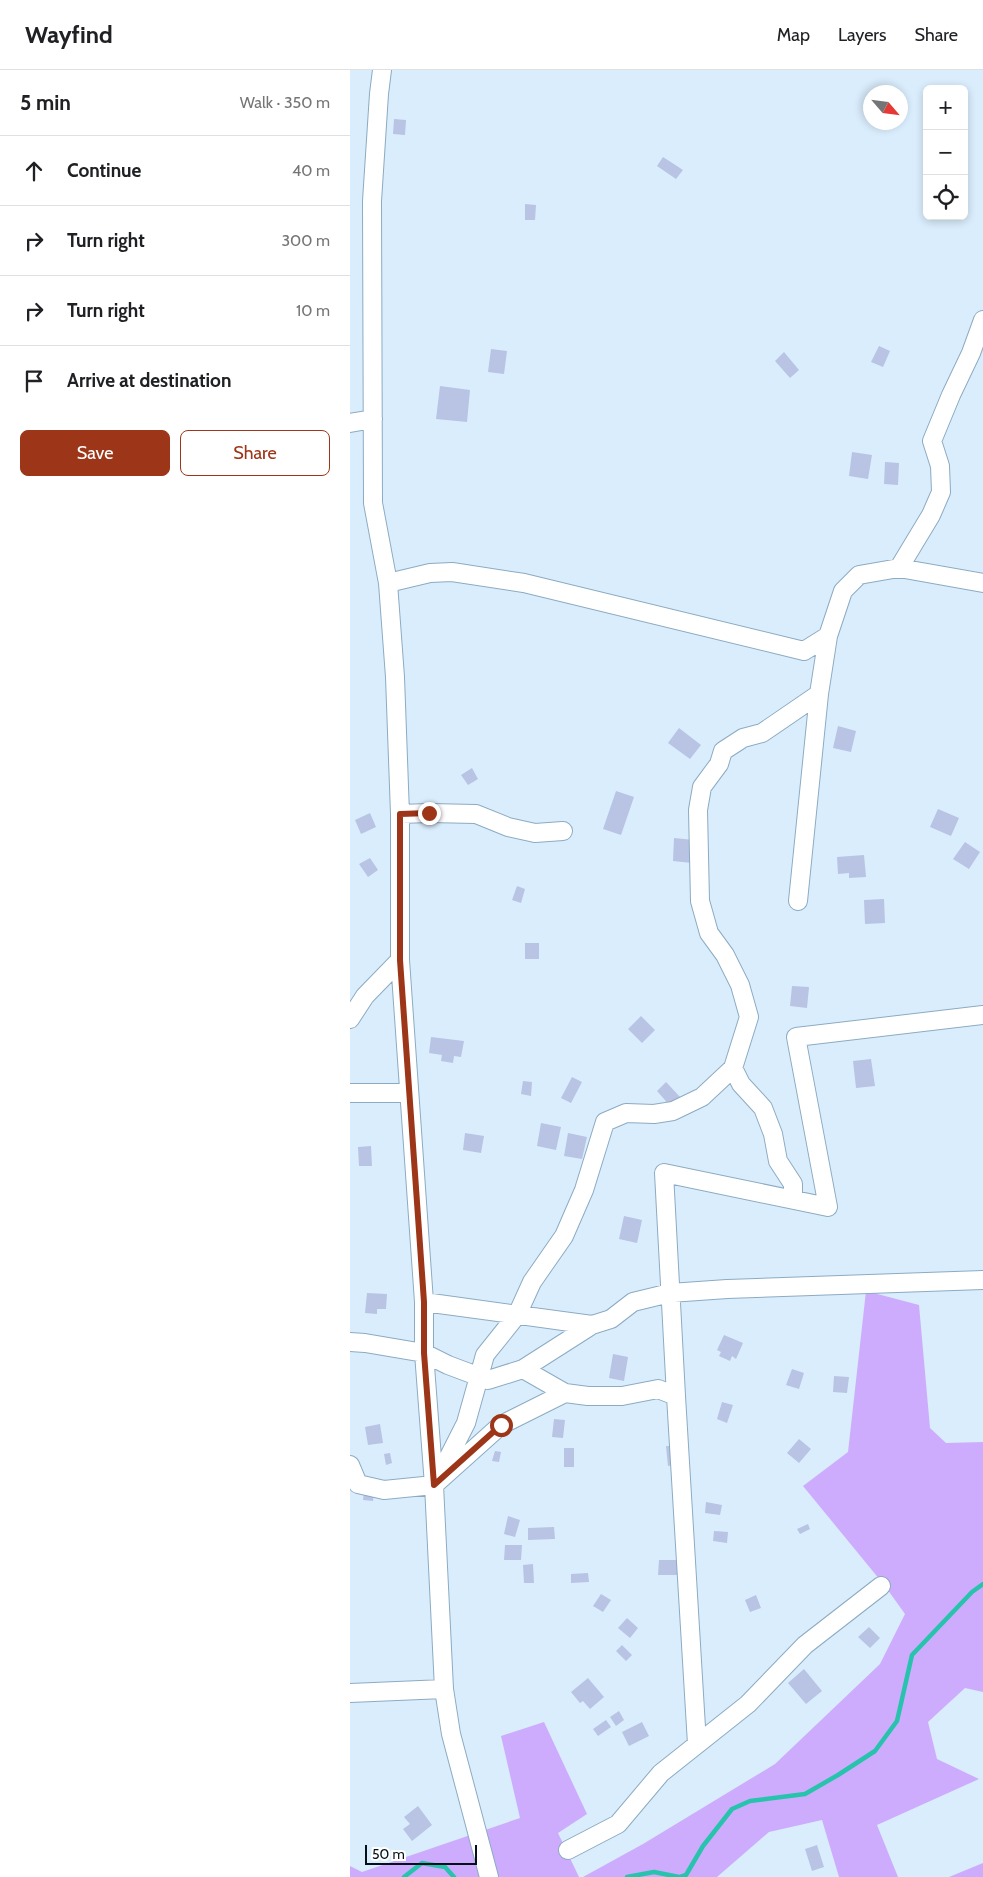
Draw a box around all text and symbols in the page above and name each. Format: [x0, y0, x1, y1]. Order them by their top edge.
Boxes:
text: Wayfind [25, 20, 113, 49]
text: Map [777, 24, 810, 46]
text: Layers [838, 24, 887, 46]
text: Share [915, 24, 958, 46]
north arrow [863, 85, 908, 130]
map controls [923, 85, 968, 220]
button: + [923, 85, 968, 130]
text: 5 min [20, 90, 71, 115]
text: Walk · 350 m [240, 93, 330, 112]
button: − [923, 130, 968, 175]
icon: ahead [20, 157, 48, 185]
text: Continue [67, 159, 141, 182]
text: 40 m [292, 161, 330, 180]
button: locate [923, 175, 968, 220]
icon: right [20, 227, 48, 255]
text: Turn right [67, 229, 145, 252]
text: 300 m [281, 231, 330, 250]
icon: right [20, 297, 48, 325]
text: Turn right [67, 299, 145, 322]
text: 10 m [296, 301, 330, 320]
icon: arrive [20, 367, 48, 395]
text: Arrive at destination [67, 369, 231, 392]
button: Save [20, 430, 170, 476]
button: Share [180, 430, 330, 476]
route end [418, 802, 441, 825]
route start [490, 1414, 513, 1437]
scale bar [365, 1842, 478, 1865]
text: 50 m [372, 1845, 405, 1863]

